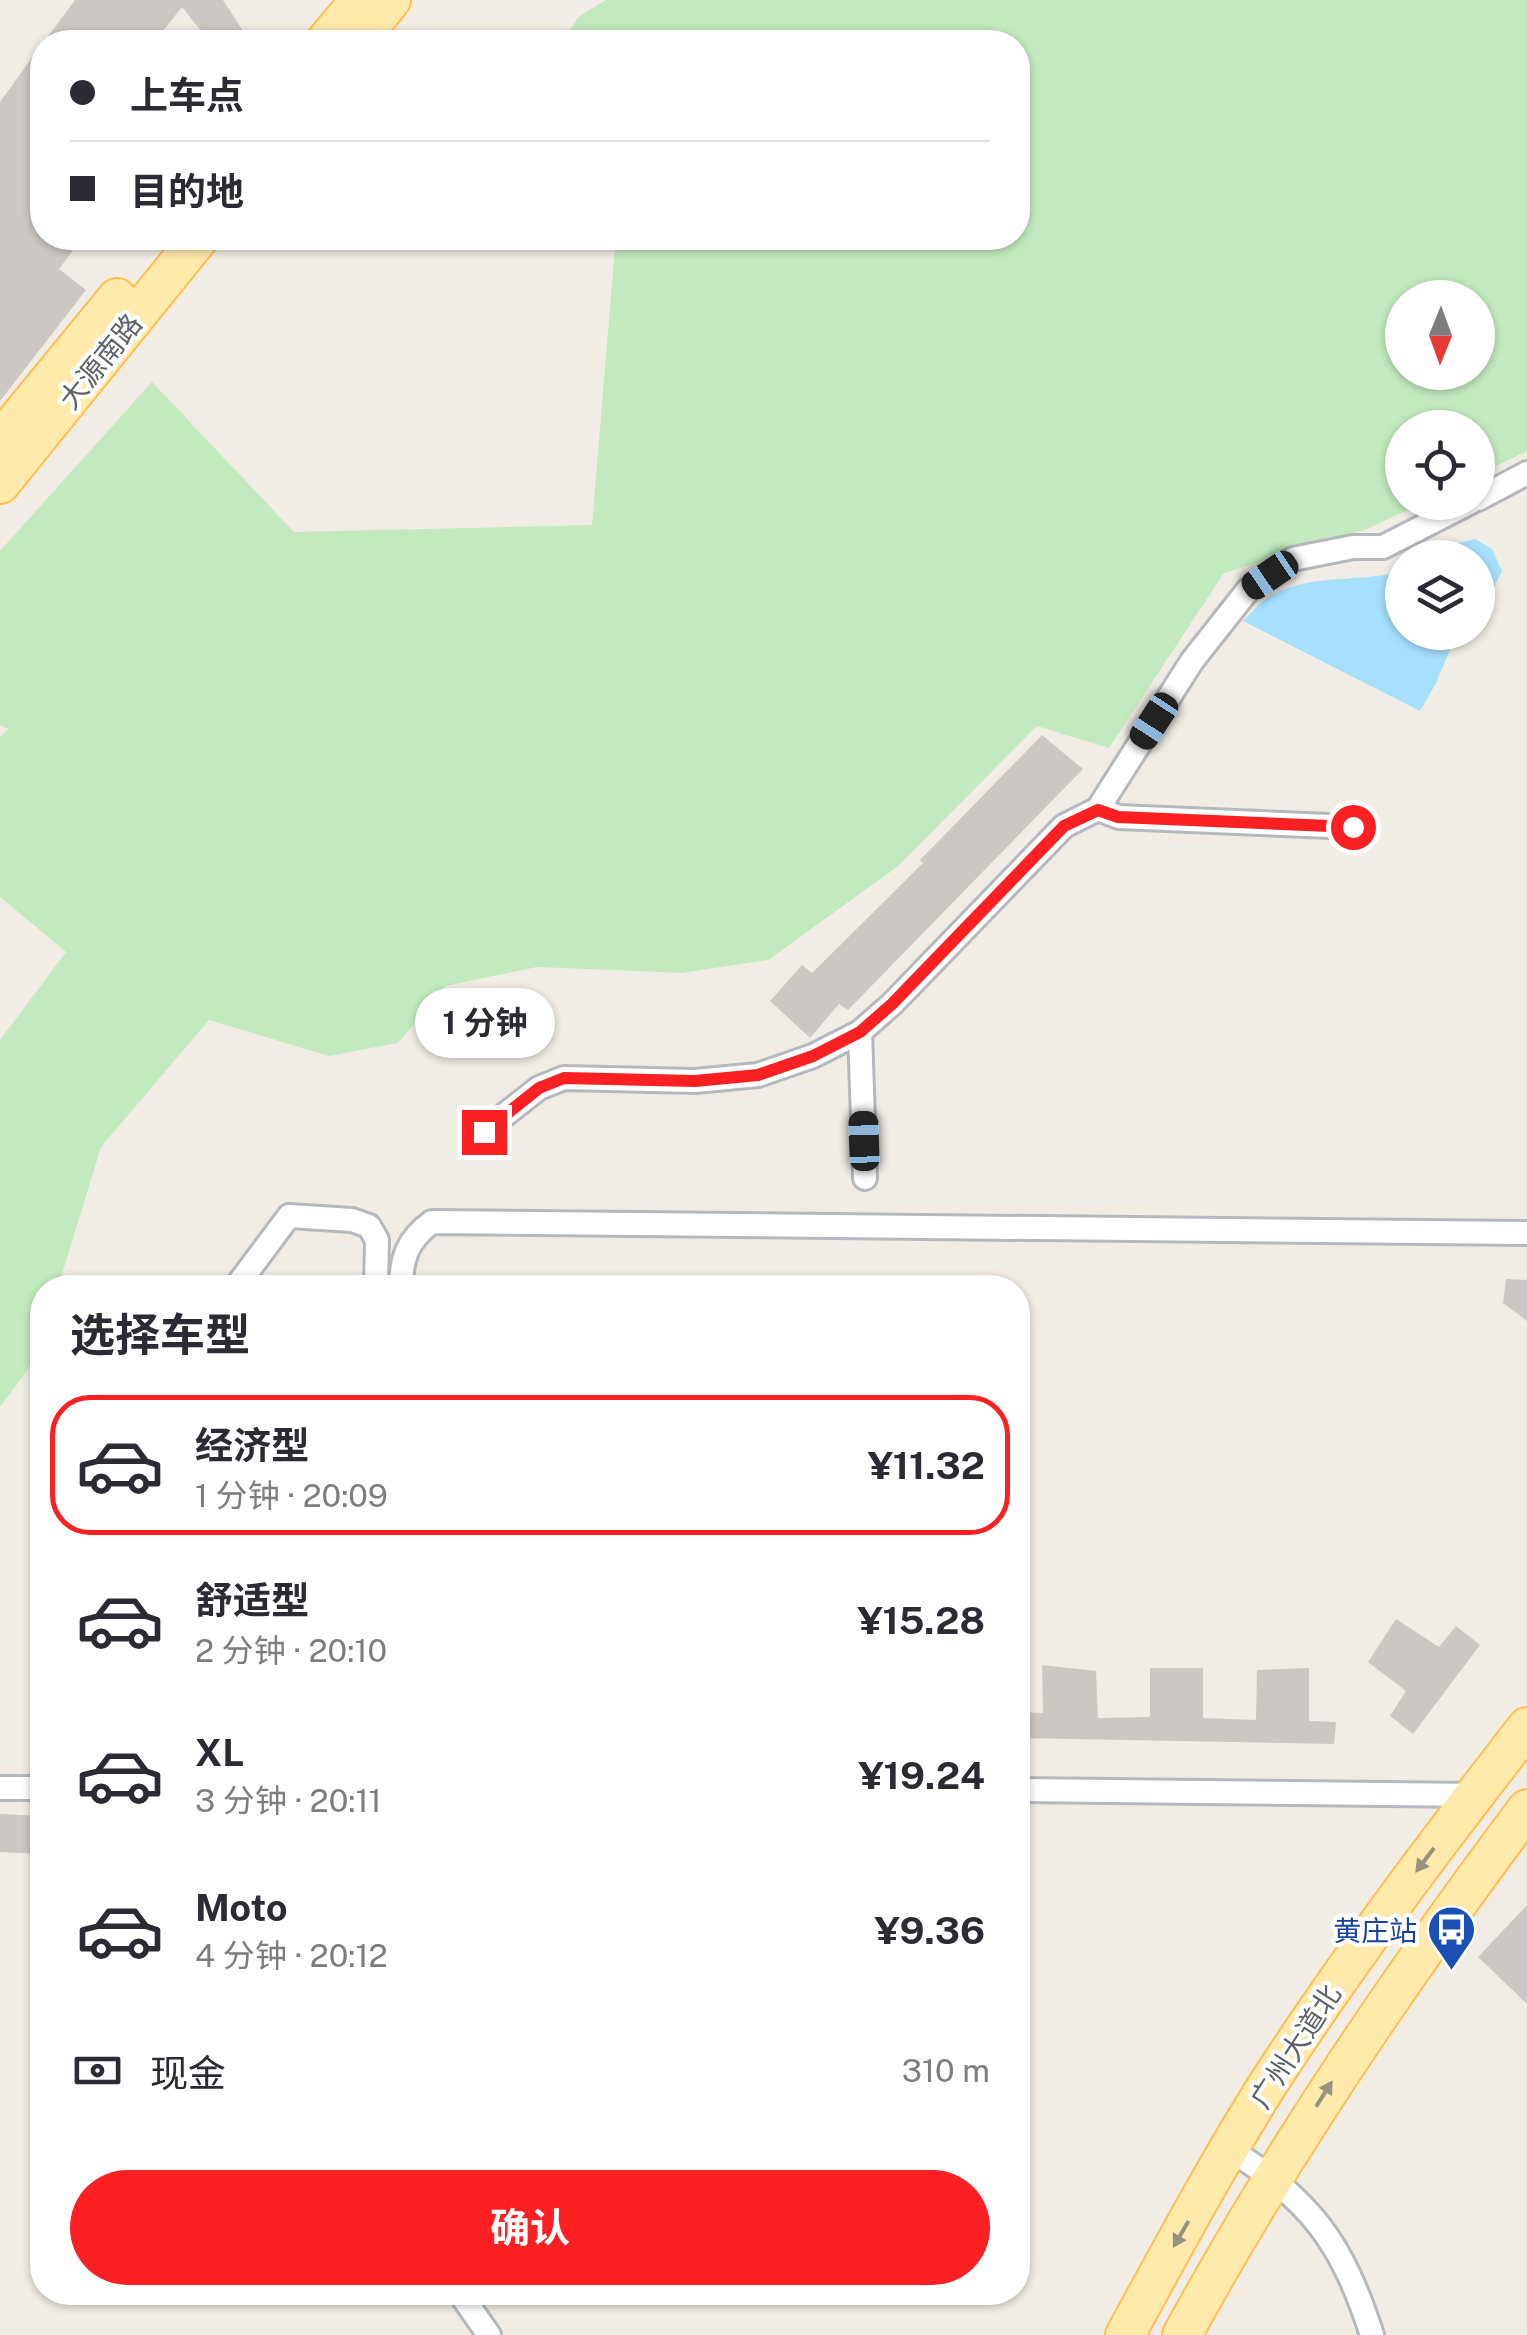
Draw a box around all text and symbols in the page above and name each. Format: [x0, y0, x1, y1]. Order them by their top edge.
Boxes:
text: 上车点 [130, 73, 244, 118]
text: 目的地 [130, 169, 244, 214]
north arrow [1385, 280, 1495, 390]
map controls [1385, 280, 1495, 650]
street label: 大源南路 [52, 307, 148, 415]
button: locate [1385, 410, 1495, 520]
button: layers [1385, 540, 1495, 650]
car [1237, 546, 1303, 604]
car [1125, 688, 1183, 754]
route start [1331, 805, 1376, 850]
callout: 1 分钟 [414, 987, 554, 1057]
text: 1 分钟 [443, 1004, 527, 1041]
route end [462, 1110, 507, 1155]
car [848, 1110, 880, 1172]
text: 选择车型 [70, 1308, 250, 1361]
icon: car [75, 1420, 165, 1510]
text: 经济型 [195, 1423, 309, 1468]
text: ¥11.32 [868, 1443, 985, 1488]
text: 1 分钟 · 20:09 [195, 1477, 388, 1514]
icon: car [75, 1575, 165, 1665]
text: 舒适型 [195, 1578, 309, 1623]
text: ¥15.28 [857, 1598, 985, 1643]
text: 2 分钟 · 20:10 [195, 1632, 387, 1669]
icon: car [75, 1730, 165, 1820]
text: XL [195, 1730, 244, 1775]
text: ¥19.24 [859, 1753, 985, 1798]
text: 3 分钟 · 20:11 [195, 1782, 382, 1819]
one-way arrow [1416, 1847, 1436, 1873]
icon: car [75, 1885, 165, 1975]
text: Moto [195, 1885, 288, 1930]
bus stop icon: 黄庄站 [1426, 1904, 1478, 1972]
text: ¥9.36 [874, 1908, 985, 1953]
place label: 黄庄站 [1333, 1914, 1417, 1947]
text: 4 分钟 · 20:12 [195, 1937, 388, 1974]
street label: 广州大道北 [1243, 1978, 1347, 2114]
icon: cash [70, 2043, 125, 2098]
text: 现金 [150, 2051, 226, 2096]
text: 310 m [902, 2052, 990, 2089]
one-way arrow [1315, 2080, 1332, 2108]
button: 确认 [70, 2170, 990, 2285]
one-way arrow [1173, 2220, 1190, 2248]

